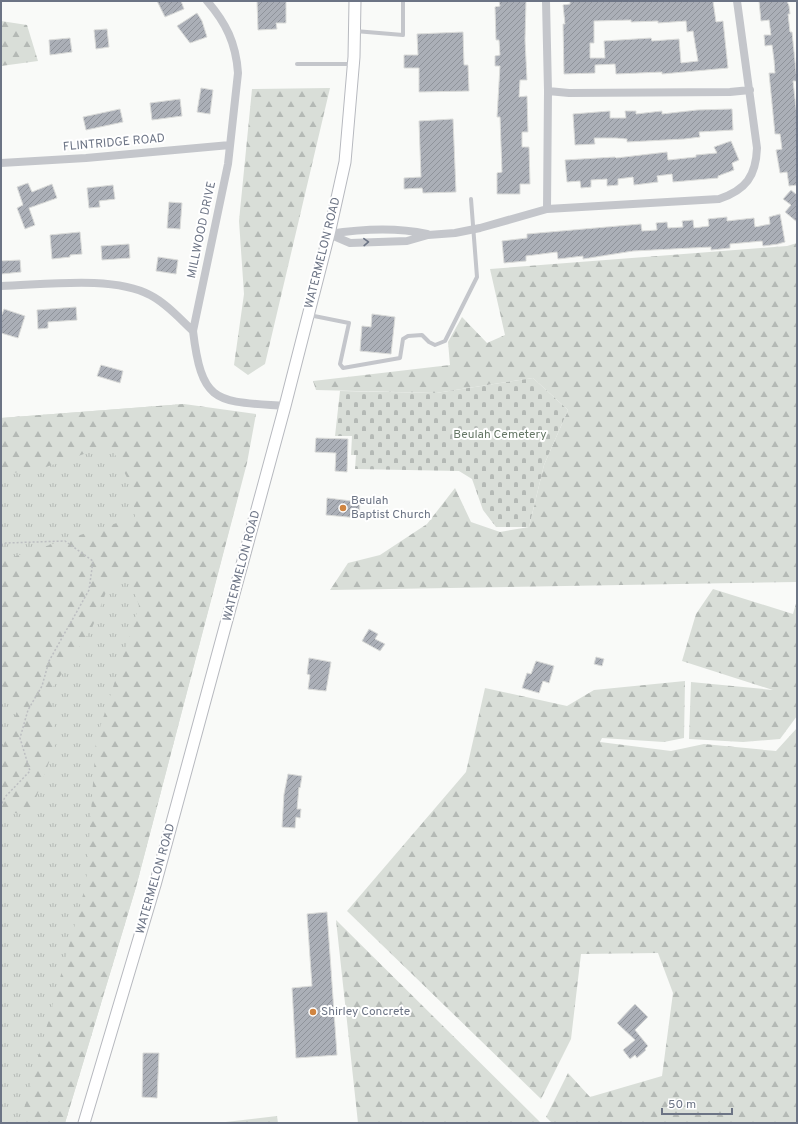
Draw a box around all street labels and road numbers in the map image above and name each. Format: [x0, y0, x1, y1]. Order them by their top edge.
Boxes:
street label: FLINTRIDGE ROAD [62, 131, 166, 155]
street label: MILLWOOD DRIVE [184, 180, 220, 280]
street label: WATERMELON ROAD [301, 196, 345, 310]
street label: WATERMELON ROAD [220, 509, 264, 623]
street label: WATERMELON ROAD [133, 822, 179, 936]

